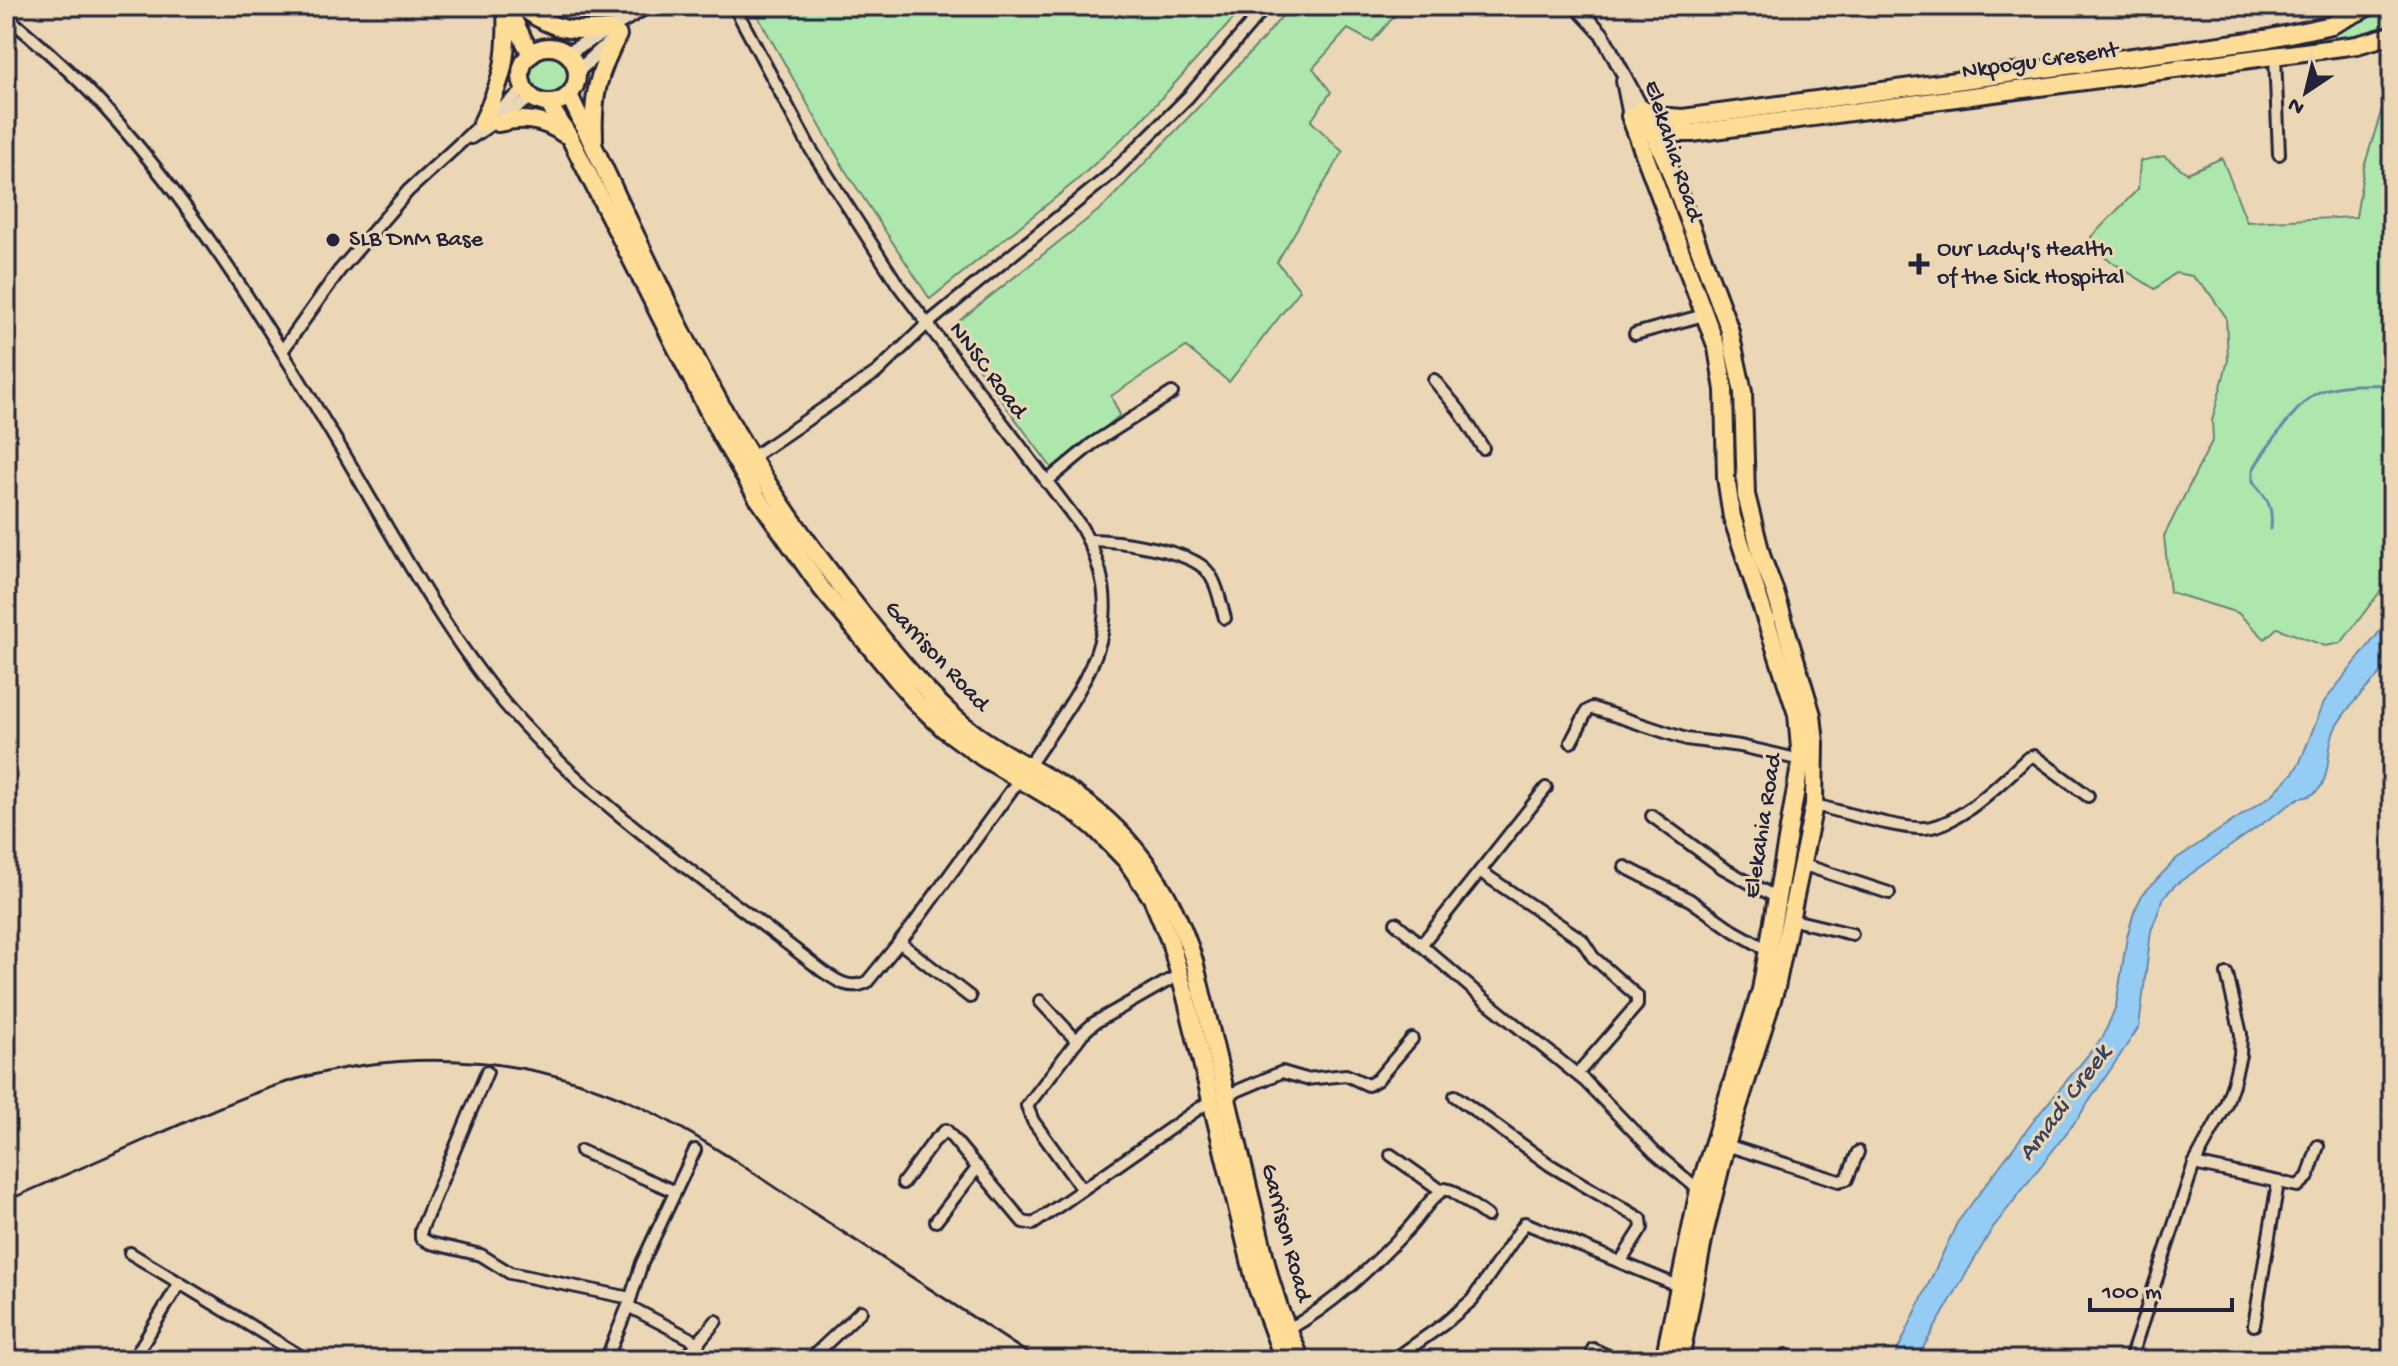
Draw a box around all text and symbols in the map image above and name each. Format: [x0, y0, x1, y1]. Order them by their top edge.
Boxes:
street label: Nkpogu Cresent [1960, 36, 2122, 87]
north arrow [2266, 52, 2346, 132]
street label: Elekahia Road [1636, 77, 1709, 227]
text: N [2283, 90, 2310, 120]
place label: SLB DnM Base [349, 226, 484, 255]
marker: SLB DnM Base [324, 231, 342, 249]
place label: Our Lady's Health of the Sick Hospital [1937, 236, 2125, 293]
marker: Our Lady's Health of the Sick Hospital [1908, 253, 1930, 275]
street label: NNSC Road [941, 317, 1034, 427]
street label: Garrison Road [877, 595, 996, 720]
street label: Elekahia Road [1738, 750, 1790, 900]
water label: Amadi Creek [2012, 1038, 2121, 1168]
street label: Garrison Road [1253, 1161, 1318, 1307]
scale bar [2090, 1262, 2232, 1312]
text: 100 m [2101, 1279, 2162, 1308]

